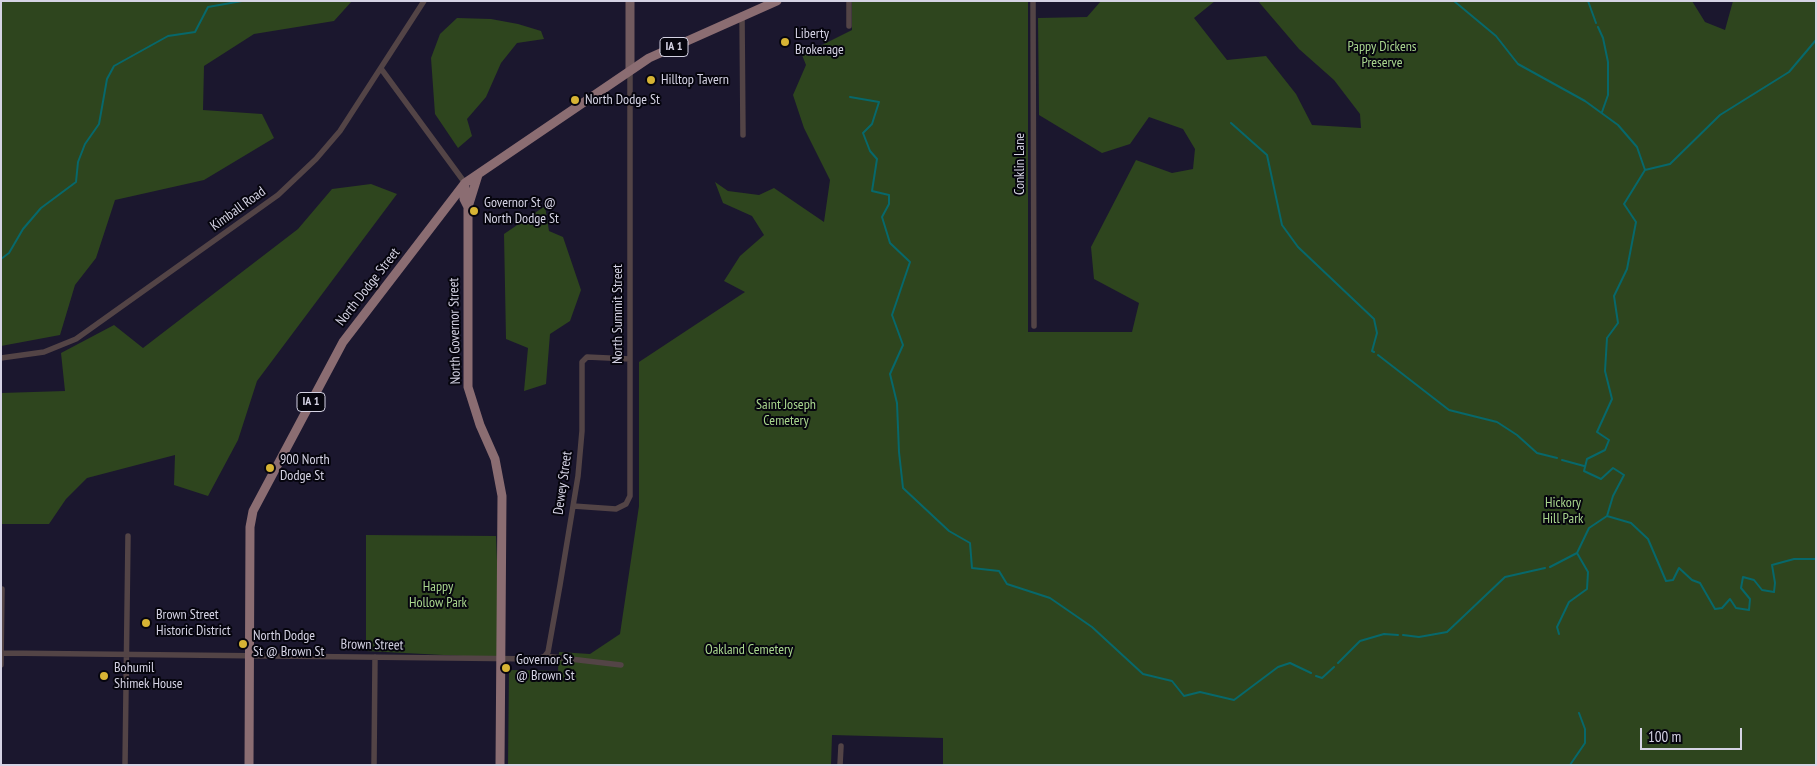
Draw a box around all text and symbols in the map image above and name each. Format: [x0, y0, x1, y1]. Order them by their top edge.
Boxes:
place label: Liberty Brokerage [795, 26, 844, 58]
marker: Liberty Brokerage [779, 36, 791, 48]
road number: IA 1 [660, 38, 688, 56]
park label: Pappy Dickens Preserve [1347, 39, 1417, 72]
place label: Hilltop Tavern [661, 72, 729, 88]
marker: Hilltop Tavern [645, 74, 657, 86]
place label: North Dodge St [585, 92, 660, 108]
marker: North Dodge St [569, 94, 581, 106]
street label: Conklin Lane [1012, 133, 1028, 195]
street label: Kimball Road [207, 183, 269, 235]
place label: Governor St @ North Dodge St [484, 195, 559, 228]
marker: Governor St @ North Dodge St [468, 205, 480, 217]
street label: North Dodge Street [332, 245, 404, 329]
street label: North Summit Street [610, 264, 626, 364]
street label: North Governor Street [446, 278, 464, 384]
road number: IA 1 [297, 392, 325, 412]
park label: Saint Joseph Cemetery [756, 397, 816, 430]
street label: Dewey Street [550, 450, 576, 516]
place label: 900 North Dodge St [280, 452, 330, 484]
marker: 900 North Dodge St [264, 462, 276, 474]
park label: Hickory Hill Park [1543, 495, 1583, 528]
park label: Happy Hollow Park [409, 579, 467, 612]
place label: Brown Street Historic District [156, 607, 231, 640]
marker: Brown Street Historic District [140, 617, 152, 629]
place label: North Dodge St @ Brown St [253, 628, 324, 660]
street label: Brown Street [341, 636, 403, 654]
marker: North Dodge St @ Brown St [237, 638, 249, 650]
park label: Oakland Cemetery [705, 642, 793, 658]
place label: Governor St @ Brown St [516, 652, 575, 684]
place label: Bohumil Shimek House [114, 660, 183, 692]
marker: Governor St @ Brown St [500, 662, 512, 674]
marker: Bohumil Shimek House [98, 670, 110, 682]
scale bar [1642, 718, 1744, 750]
text: 100 m [1648, 727, 1681, 746]

